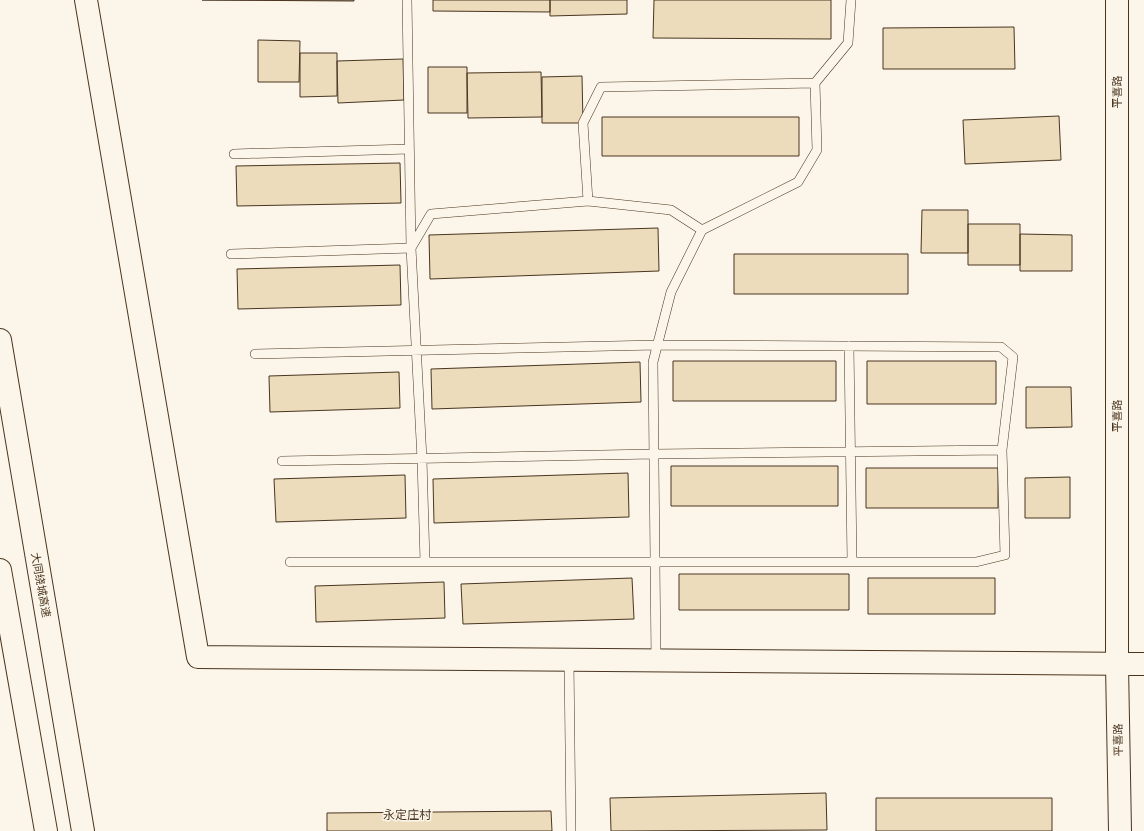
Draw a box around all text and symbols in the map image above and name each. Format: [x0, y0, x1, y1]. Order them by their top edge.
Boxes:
street label: 平喜路 [1111, 76, 1123, 109]
street label: 平喜路 [1111, 400, 1123, 433]
street label: 大同绕城高速 [29, 551, 53, 619]
street label: 平喜路 [1112, 723, 1124, 757]
district label: 永定庄村 [383, 808, 432, 822]

